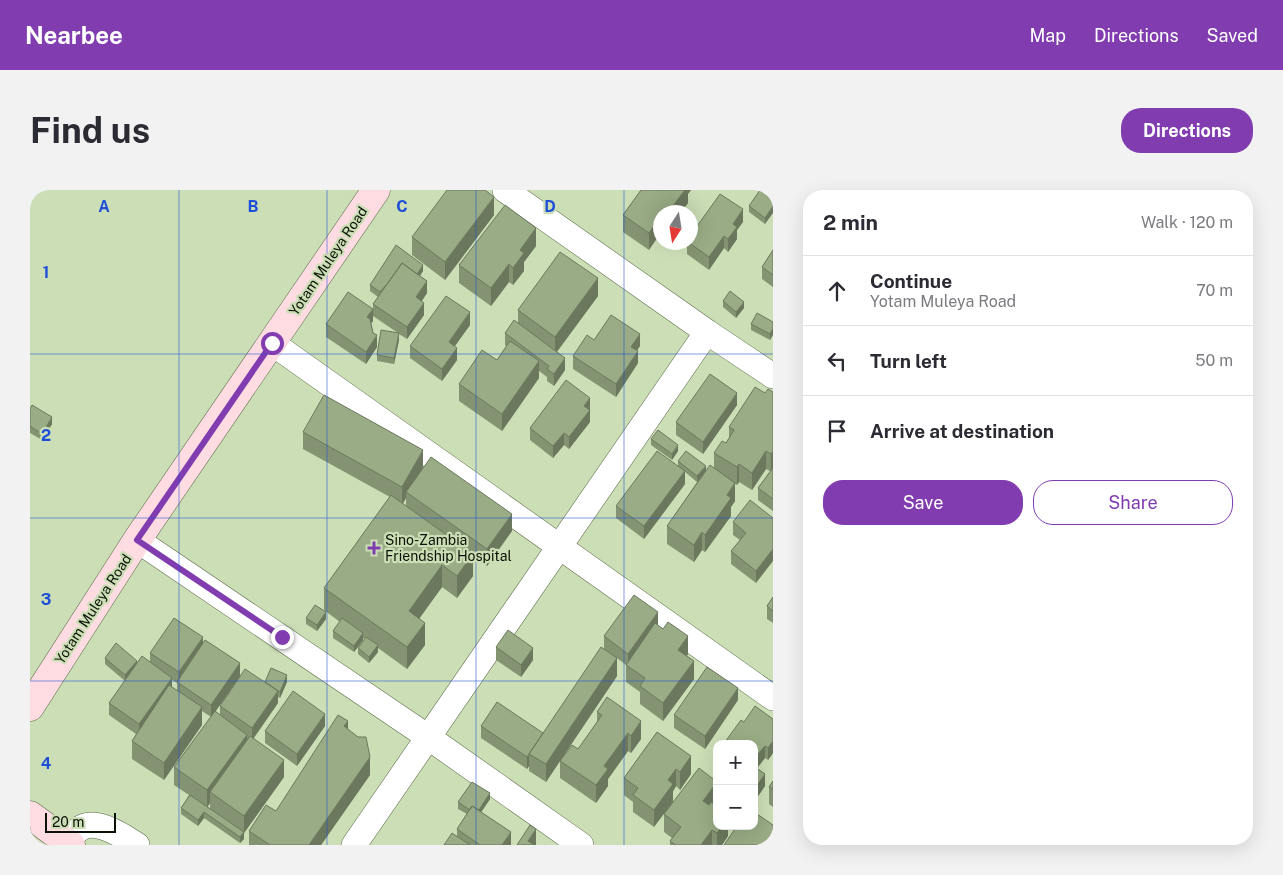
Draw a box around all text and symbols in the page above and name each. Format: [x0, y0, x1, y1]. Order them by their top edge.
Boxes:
text: Nearbee [25, 21, 123, 49]
text: Map [1029, 25, 1066, 46]
text: Directions [1094, 25, 1179, 46]
text: Saved [1207, 25, 1258, 46]
button: Directions [1121, 108, 1253, 153]
text: Find us [30, 110, 150, 151]
text: A [98, 197, 110, 216]
text: B [248, 197, 259, 216]
text: C [396, 197, 408, 216]
text: D [544, 197, 556, 216]
street label: Yotam Muleya Road [286, 204, 370, 318]
north arrow [653, 205, 698, 250]
text: 2 min [823, 210, 878, 235]
text: Walk · 120 m [1141, 213, 1233, 232]
text: 1 [43, 263, 49, 282]
text: Continue [870, 270, 952, 292]
icon: ahead [823, 277, 851, 305]
text: 70 m [1196, 281, 1233, 300]
text: Yotam Muleya Road [870, 292, 1016, 311]
route start [261, 332, 284, 355]
icon: left [823, 347, 851, 375]
text: Turn left [870, 350, 947, 372]
text: 50 m [1195, 351, 1233, 370]
icon: arrive [823, 417, 851, 445]
text: Arrive at destination [870, 420, 1054, 442]
text: 2 [41, 426, 51, 445]
button: Save [823, 480, 1023, 525]
button: Share [1033, 480, 1233, 525]
place label: Sino-Zambia Friendship Hospital [385, 532, 512, 564]
marker: Sino-Zambia Friendship Hospital [367, 541, 381, 555]
street label: Yotam Muleya Road [51, 551, 135, 667]
text: 3 [41, 590, 51, 609]
route end [271, 626, 294, 649]
map controls [713, 740, 758, 830]
button: + [713, 740, 758, 785]
text: 4 [41, 754, 52, 773]
button: − [713, 785, 758, 830]
scale bar [45, 810, 116, 833]
text: 20 m [52, 814, 84, 830]

